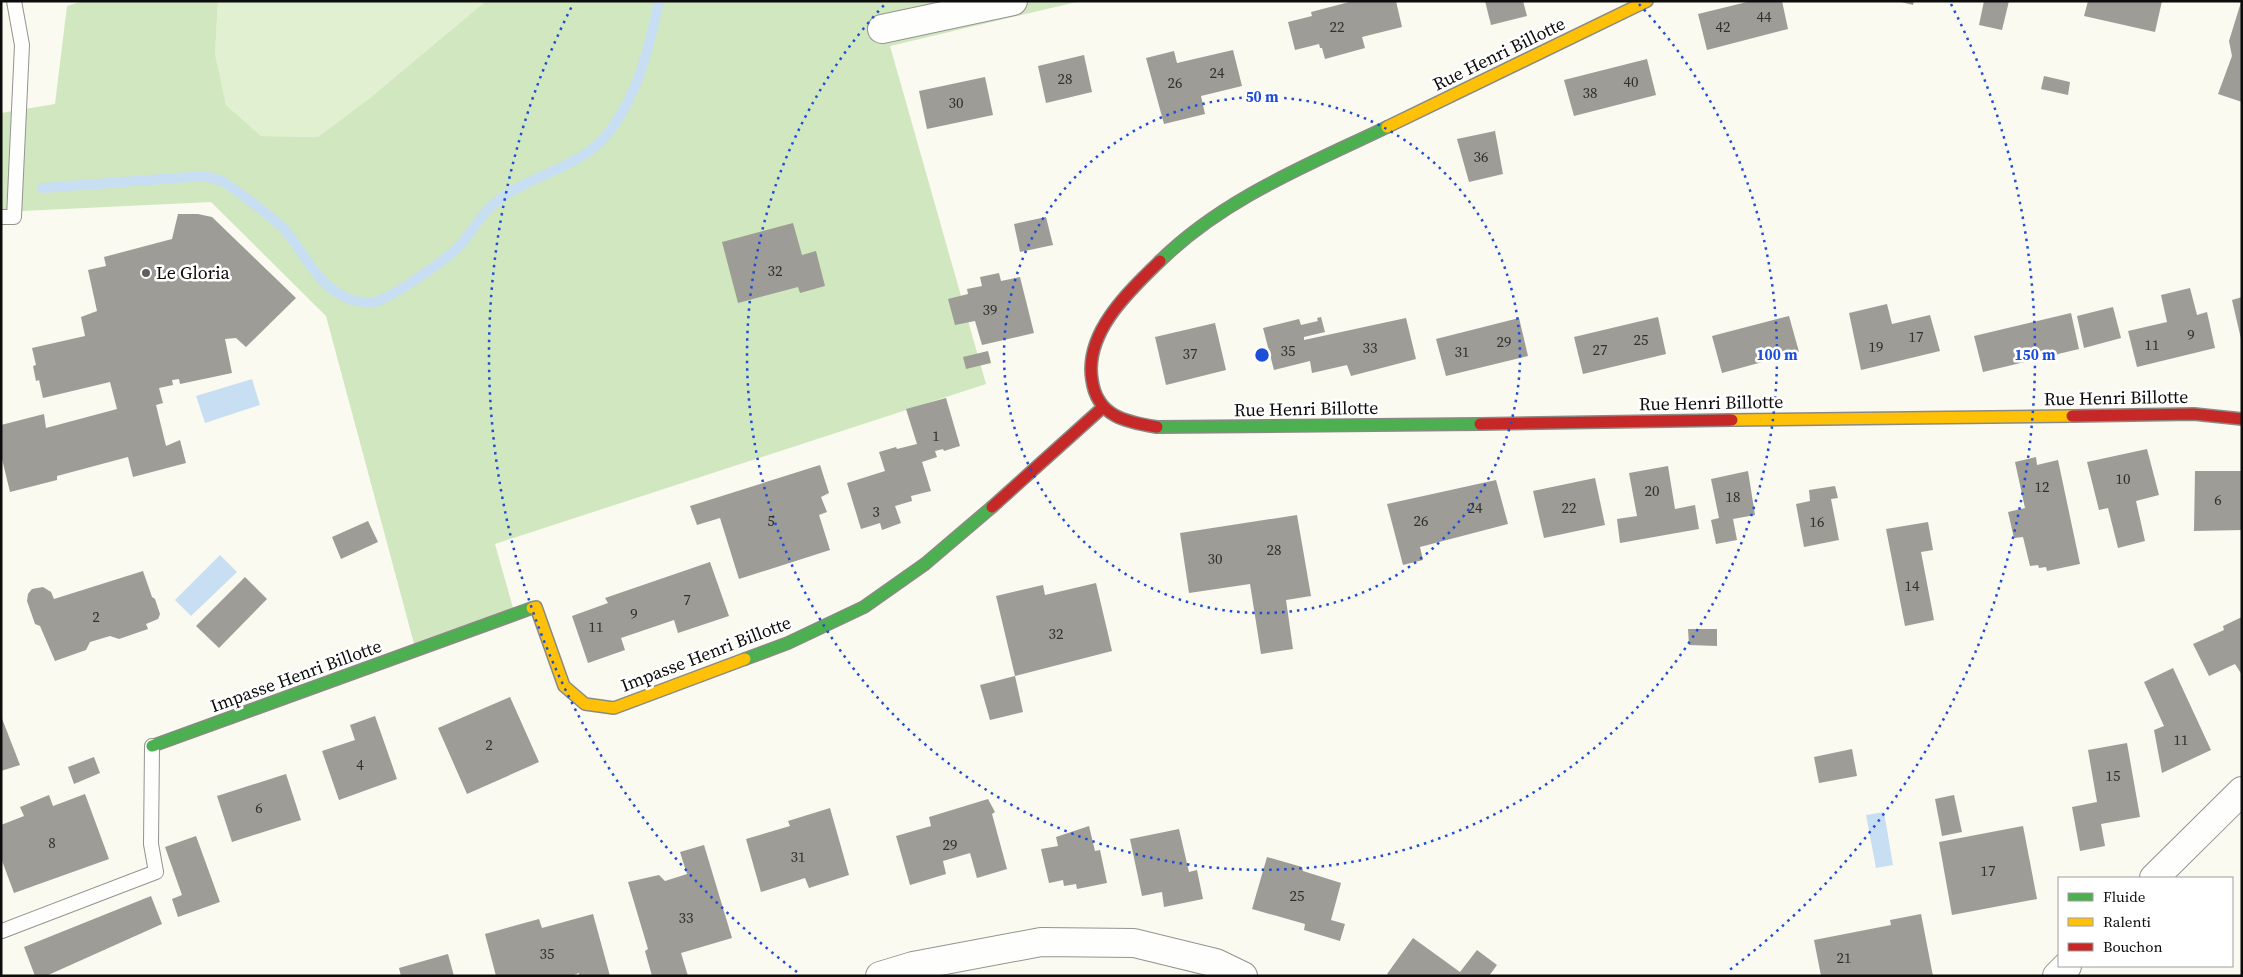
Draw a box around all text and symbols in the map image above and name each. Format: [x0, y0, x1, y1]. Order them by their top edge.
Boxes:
house number: 44 [1756, 6, 1772, 27]
street label: Rue Henri Billotte [1428, 11, 1569, 96]
house number: 22 [1329, 16, 1345, 37]
house number: 42 [1715, 16, 1731, 37]
house number: 24 [1209, 62, 1225, 83]
house number: 28 [1057, 68, 1073, 89]
house number: 40 [1623, 71, 1639, 92]
house number: 26 [1167, 72, 1183, 93]
house number: 38 [1582, 82, 1598, 103]
text: 50 m [1245, 86, 1279, 107]
house number: 30 [948, 92, 964, 113]
house number: 36 [1473, 146, 1489, 167]
place label: Le Gloria [156, 260, 231, 285]
house number: 32 [767, 260, 783, 281]
marker: Le Gloria [140, 267, 152, 279]
house number: 39 [982, 299, 998, 320]
house number: 9 [2187, 324, 2195, 345]
house number: 17 [1908, 326, 1924, 347]
house number: 25 [1633, 329, 1649, 350]
house number: 29 [1496, 331, 1512, 352]
house number: 11 [2144, 334, 2160, 355]
house number: 19 [1868, 336, 1884, 357]
house number: 33 [1362, 337, 1378, 358]
house number: 27 [1592, 339, 1608, 360]
house number: 35 [1280, 340, 1296, 361]
house number: 31 [1454, 341, 1470, 362]
house number: 37 [1182, 343, 1198, 364]
text: 100 m [1756, 344, 1798, 365]
text: 150 m [2014, 344, 2056, 365]
centre of rings [1253, 346, 1271, 364]
street label: Rue Henri Billotte [2044, 384, 2188, 411]
street label: Rue Henri Billotte [1639, 389, 1783, 416]
street label: Rue Henri Billotte [1234, 395, 1378, 422]
house number: 1 [932, 425, 940, 446]
house number: 10 [2115, 468, 2131, 489]
house number: 12 [2034, 476, 2050, 497]
house number: 20 [1644, 480, 1660, 501]
house number: 18 [1725, 486, 1741, 507]
house number: 6 [2214, 489, 2222, 510]
house number: 24 [1467, 497, 1483, 518]
house number: 22 [1561, 497, 1577, 518]
house number: 3 [872, 501, 880, 522]
house number: 5 [767, 510, 775, 531]
house number: 26 [1413, 510, 1429, 531]
house number: 16 [1809, 511, 1825, 532]
house number: 28 [1266, 539, 1282, 560]
house number: 30 [1207, 548, 1223, 569]
house number: 14 [1904, 575, 1920, 596]
house number: 7 [683, 589, 691, 610]
house number: 9 [630, 603, 638, 624]
house number: 2 [92, 606, 100, 627]
street label: Impasse Henri Billotte [617, 610, 795, 698]
house number: 11 [588, 616, 604, 637]
house number: 32 [1048, 623, 1064, 644]
street label: Impasse Henri Billotte [207, 633, 385, 718]
house number: 11 [2173, 729, 2189, 750]
house number: 2 [485, 734, 493, 755]
house number: 4 [356, 754, 364, 775]
house number: 15 [2105, 765, 2121, 786]
house number: 6 [255, 797, 263, 818]
house number: 8 [48, 832, 56, 853]
house number: 29 [942, 834, 958, 855]
house number: 31 [790, 846, 806, 867]
house number: 17 [1980, 860, 1996, 881]
legend [2058, 877, 2233, 967]
house number: 25 [1289, 885, 1305, 906]
text: Fluide [2103, 886, 2146, 907]
house number: 33 [678, 907, 694, 928]
text: Ralenti [2103, 911, 2151, 932]
text: Bouchon [2103, 936, 2163, 957]
house number: 35 [539, 943, 555, 964]
house number: 21 [1836, 947, 1852, 968]

